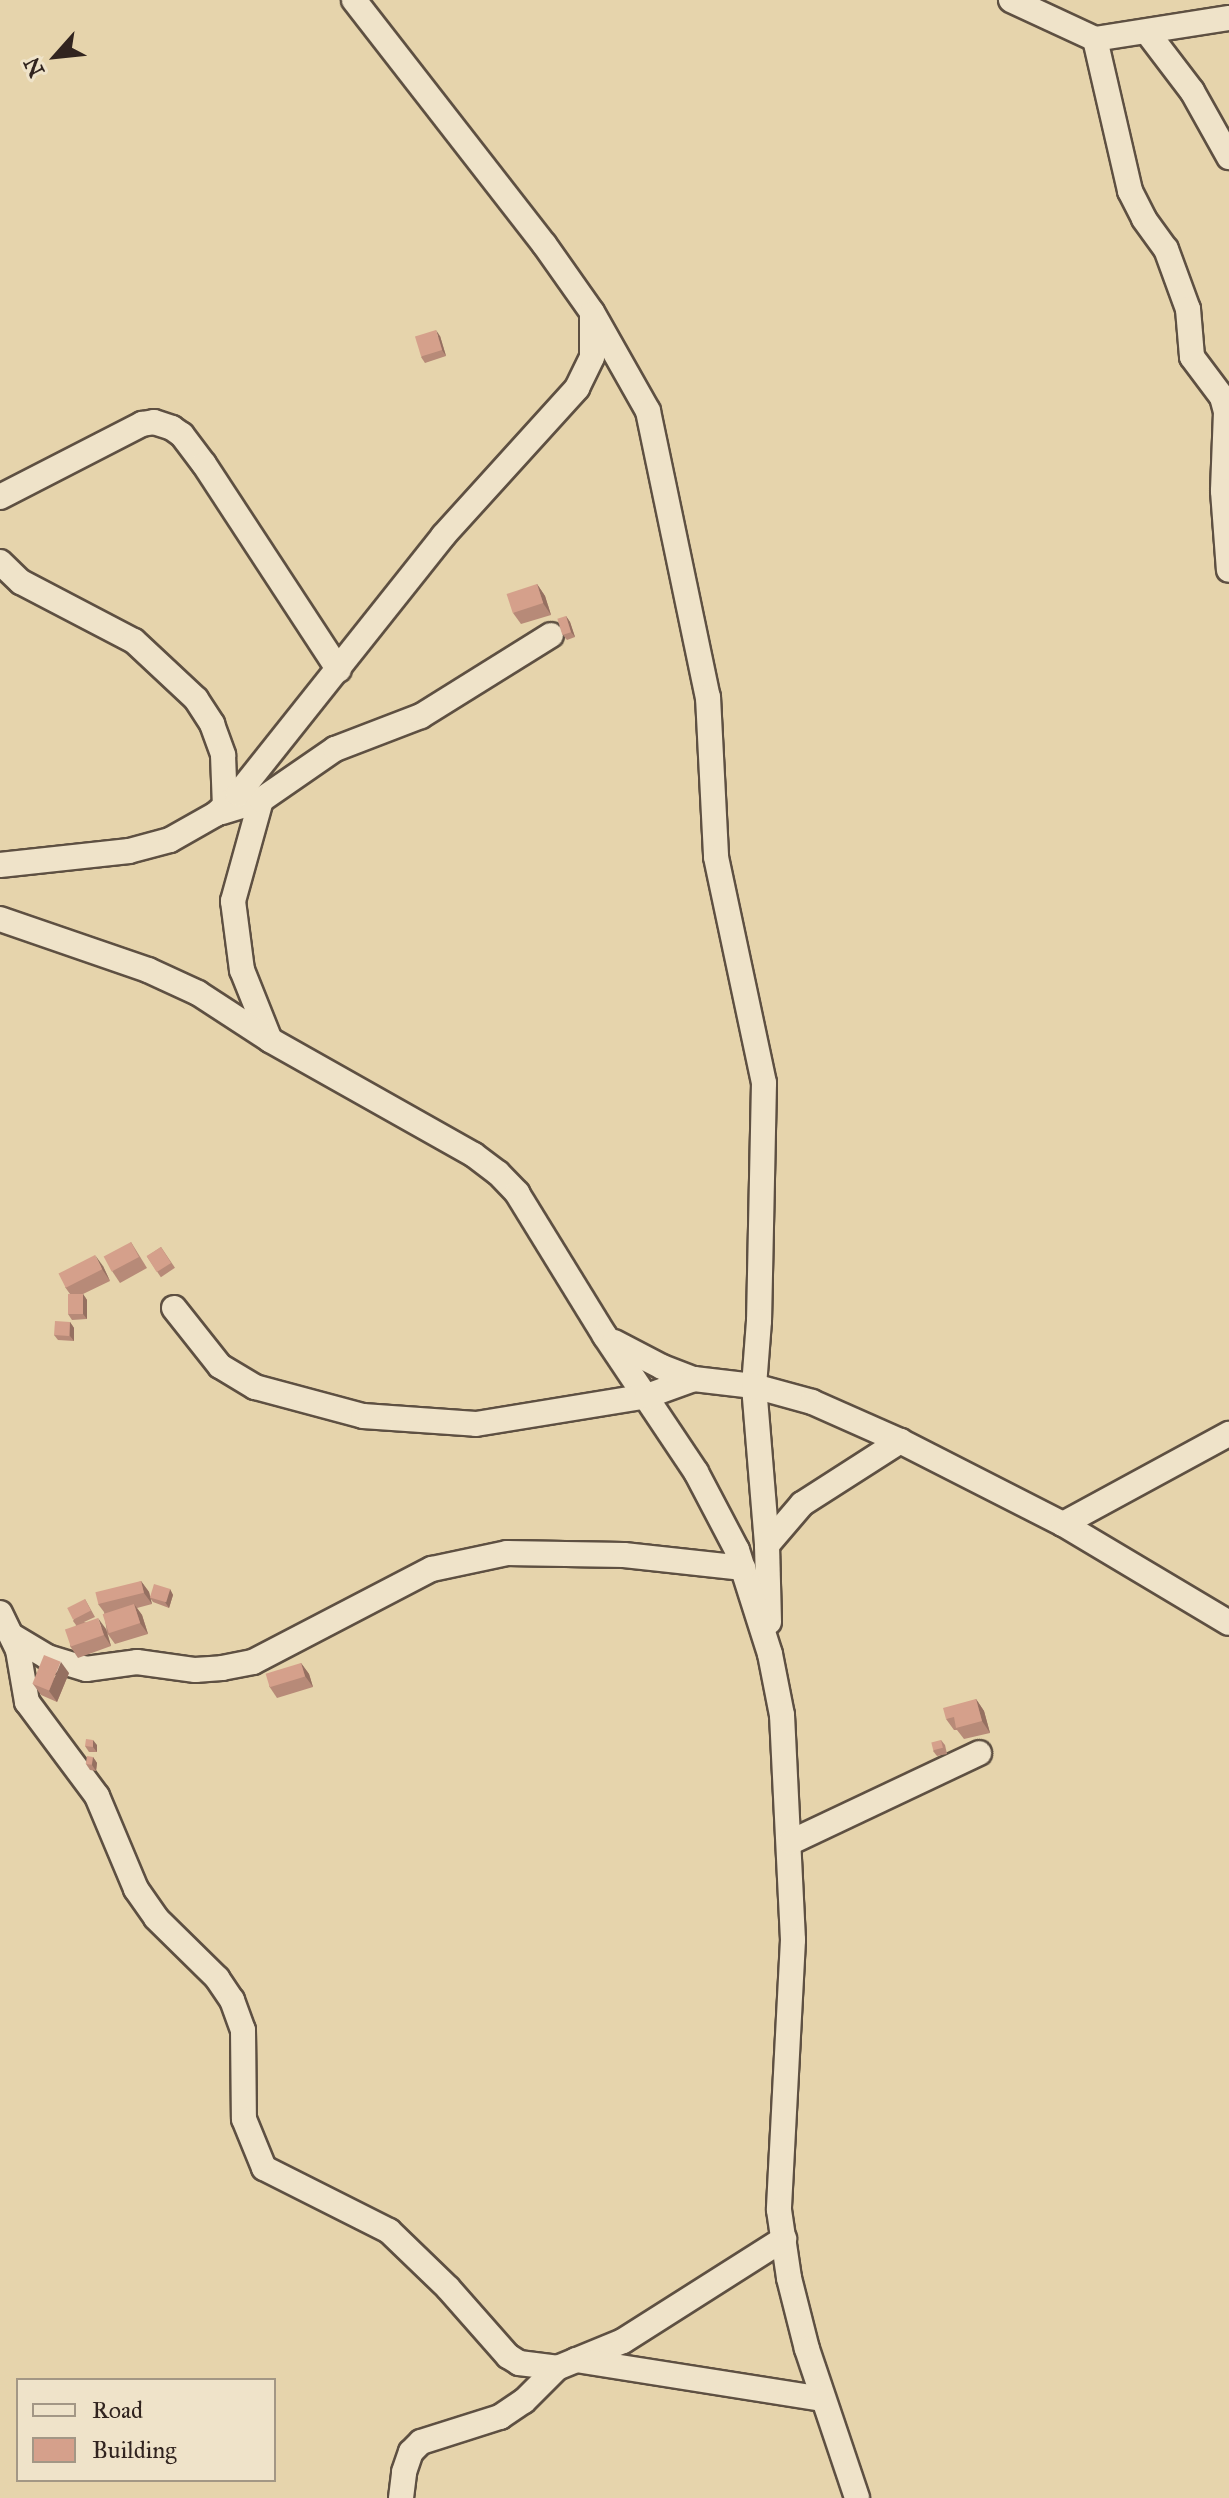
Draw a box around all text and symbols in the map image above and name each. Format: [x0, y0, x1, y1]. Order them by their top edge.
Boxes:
north arrow [16, 16, 96, 96]
text: N [18, 53, 50, 82]
legend [16, 2378, 276, 2482]
text: Road [92, 2395, 143, 2425]
text: Building [92, 2435, 177, 2465]

